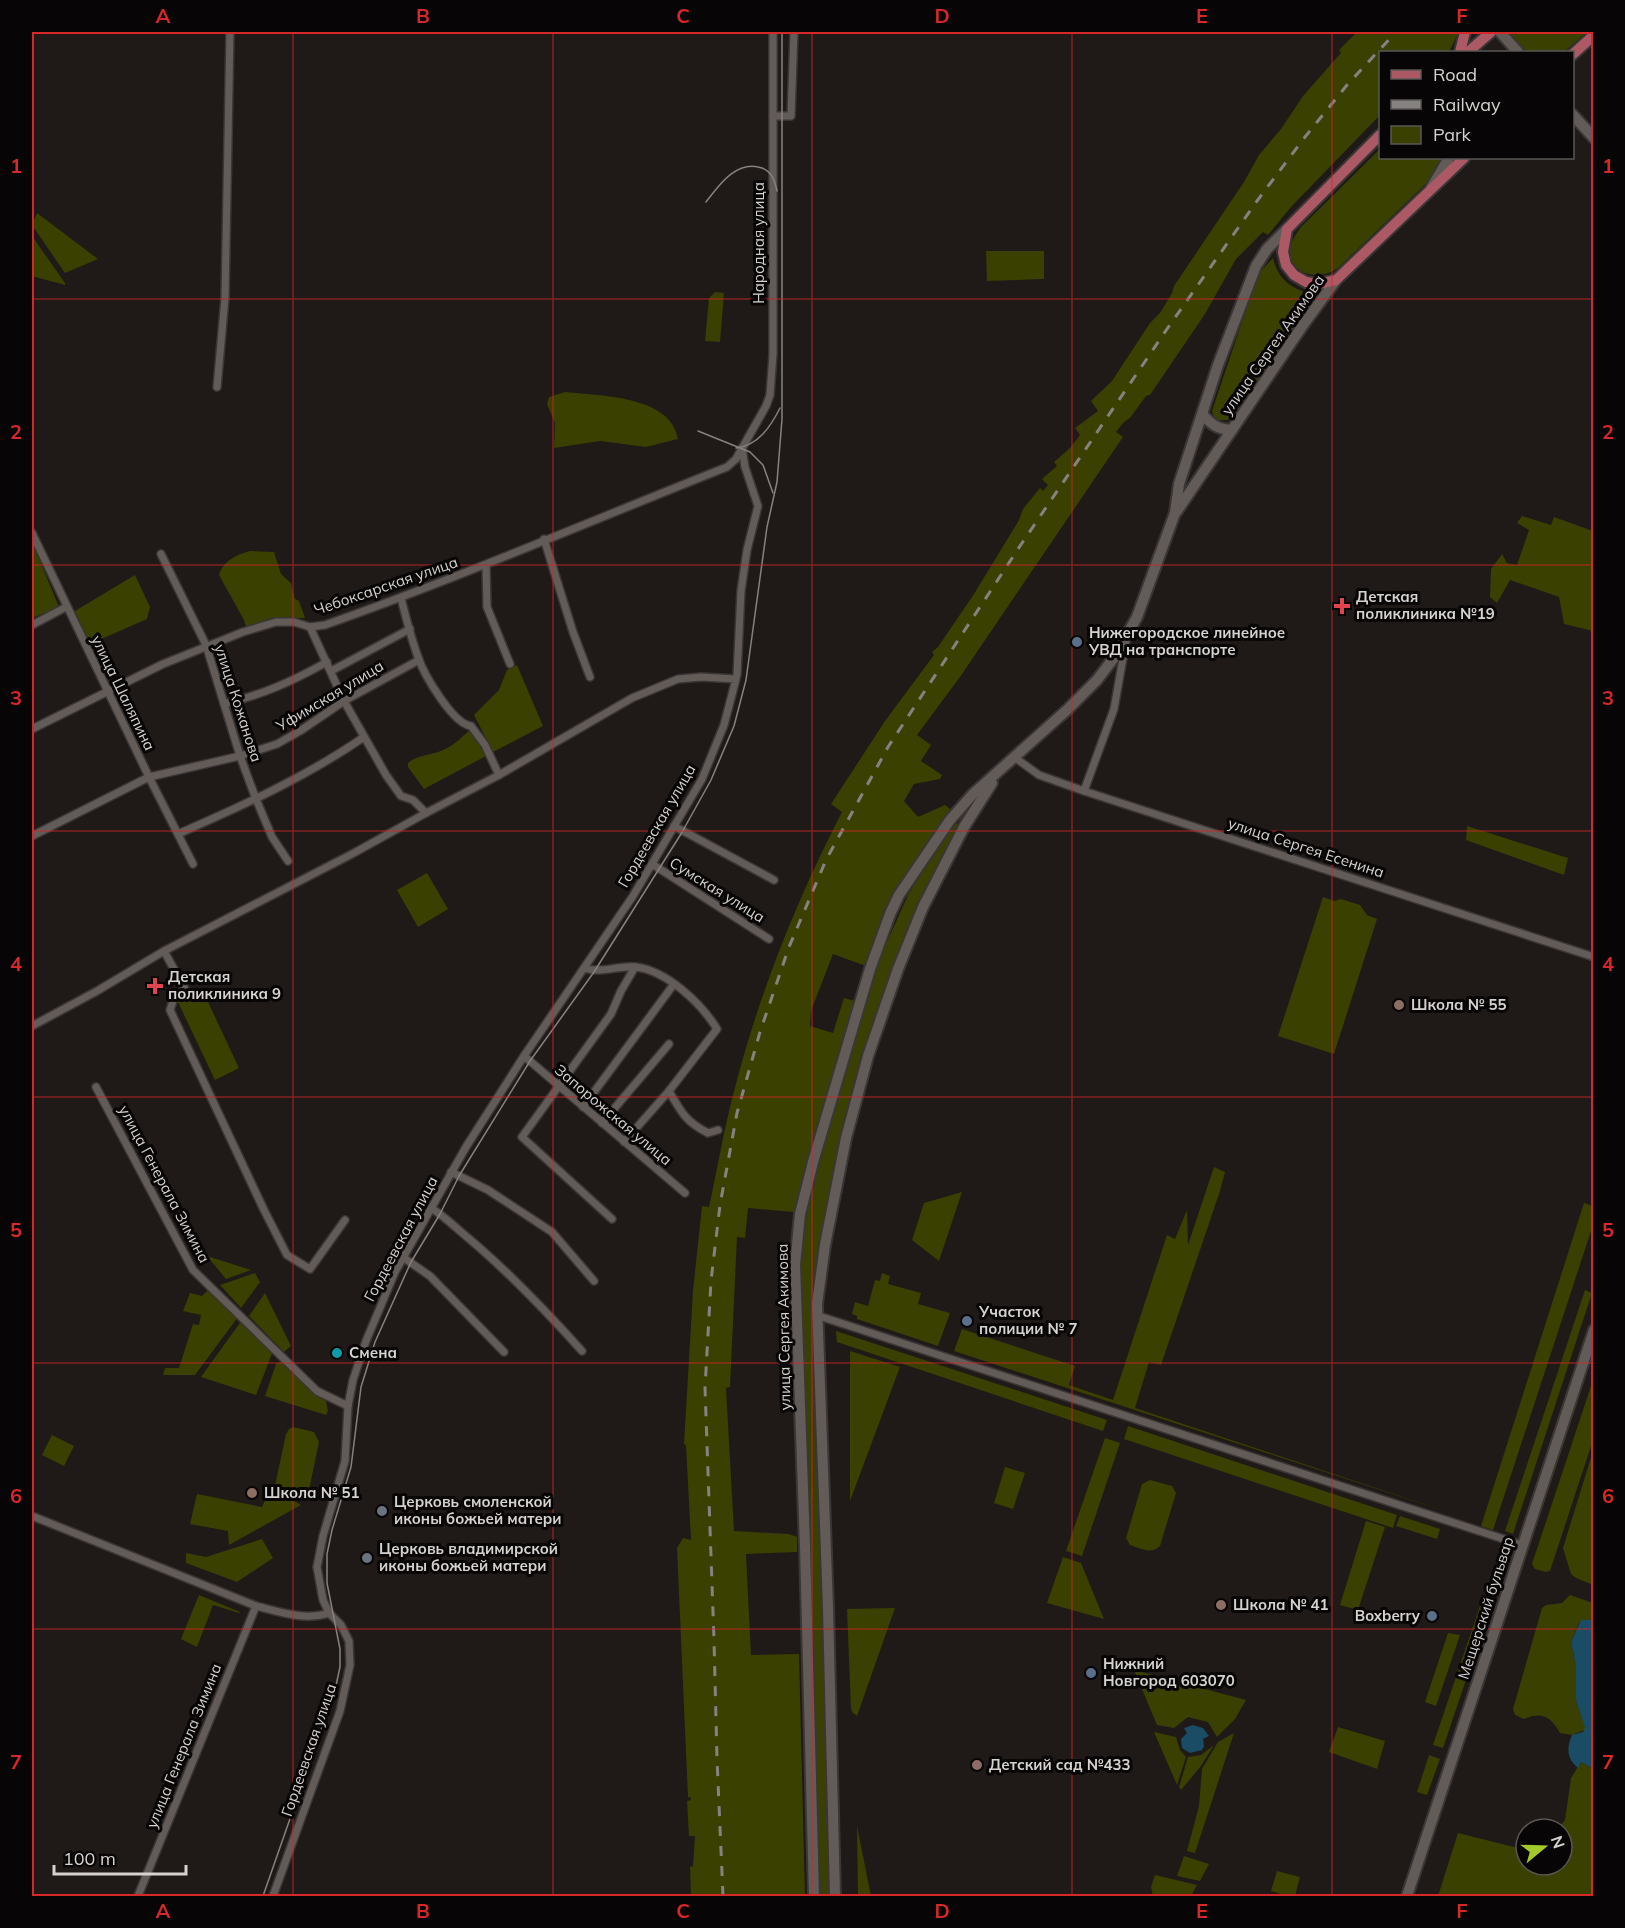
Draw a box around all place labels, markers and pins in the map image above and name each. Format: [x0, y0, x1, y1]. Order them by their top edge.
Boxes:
place label: Детская поликлиника №19 [1356, 587, 1495, 623]
marker: Детская поликлиника №19 [1333, 597, 1351, 615]
place label: Нижегородское линейное УВД на транспорте [1088, 623, 1285, 659]
marker: Нижегородское линейное УВД на транспорте [1070, 635, 1084, 649]
place label: Детская поликлиника 9 [168, 967, 281, 1003]
marker: Детская поликлиника 9 [146, 977, 164, 995]
place label: Школа № 55 [1411, 995, 1507, 1014]
marker: Школа № 55 [1392, 998, 1406, 1012]
place label: Участок полиции № 7 [978, 1302, 1077, 1338]
marker: Участок полиции № 7 [960, 1314, 974, 1328]
place label: Смена [349, 1343, 397, 1362]
marker: Смена [330, 1346, 344, 1360]
place label: Школа № 51 [264, 1483, 360, 1502]
marker: Школа № 51 [245, 1486, 259, 1500]
place label: Церковь смоленской иконы божьей матери [394, 1492, 562, 1528]
marker: Церковь смоленской иконы божьей матери [375, 1504, 389, 1518]
place label: Церковь владимирской иконы божьей матери [379, 1539, 558, 1575]
marker: Церковь владимирской иконы божьей матери [360, 1551, 374, 1565]
place label: Школа № 41 [1233, 1595, 1329, 1614]
marker: Школа № 41 [1214, 1598, 1228, 1612]
place label: Boxberry [1355, 1606, 1421, 1625]
marker: Boxberry [1425, 1609, 1439, 1623]
place label: Нижний Новгород 603070 [1103, 1654, 1235, 1690]
marker: Нижний Новгород 603070 [1084, 1666, 1098, 1680]
place label: Детский сад №433 [989, 1755, 1130, 1774]
marker: Детский сад №433 [970, 1758, 984, 1772]

